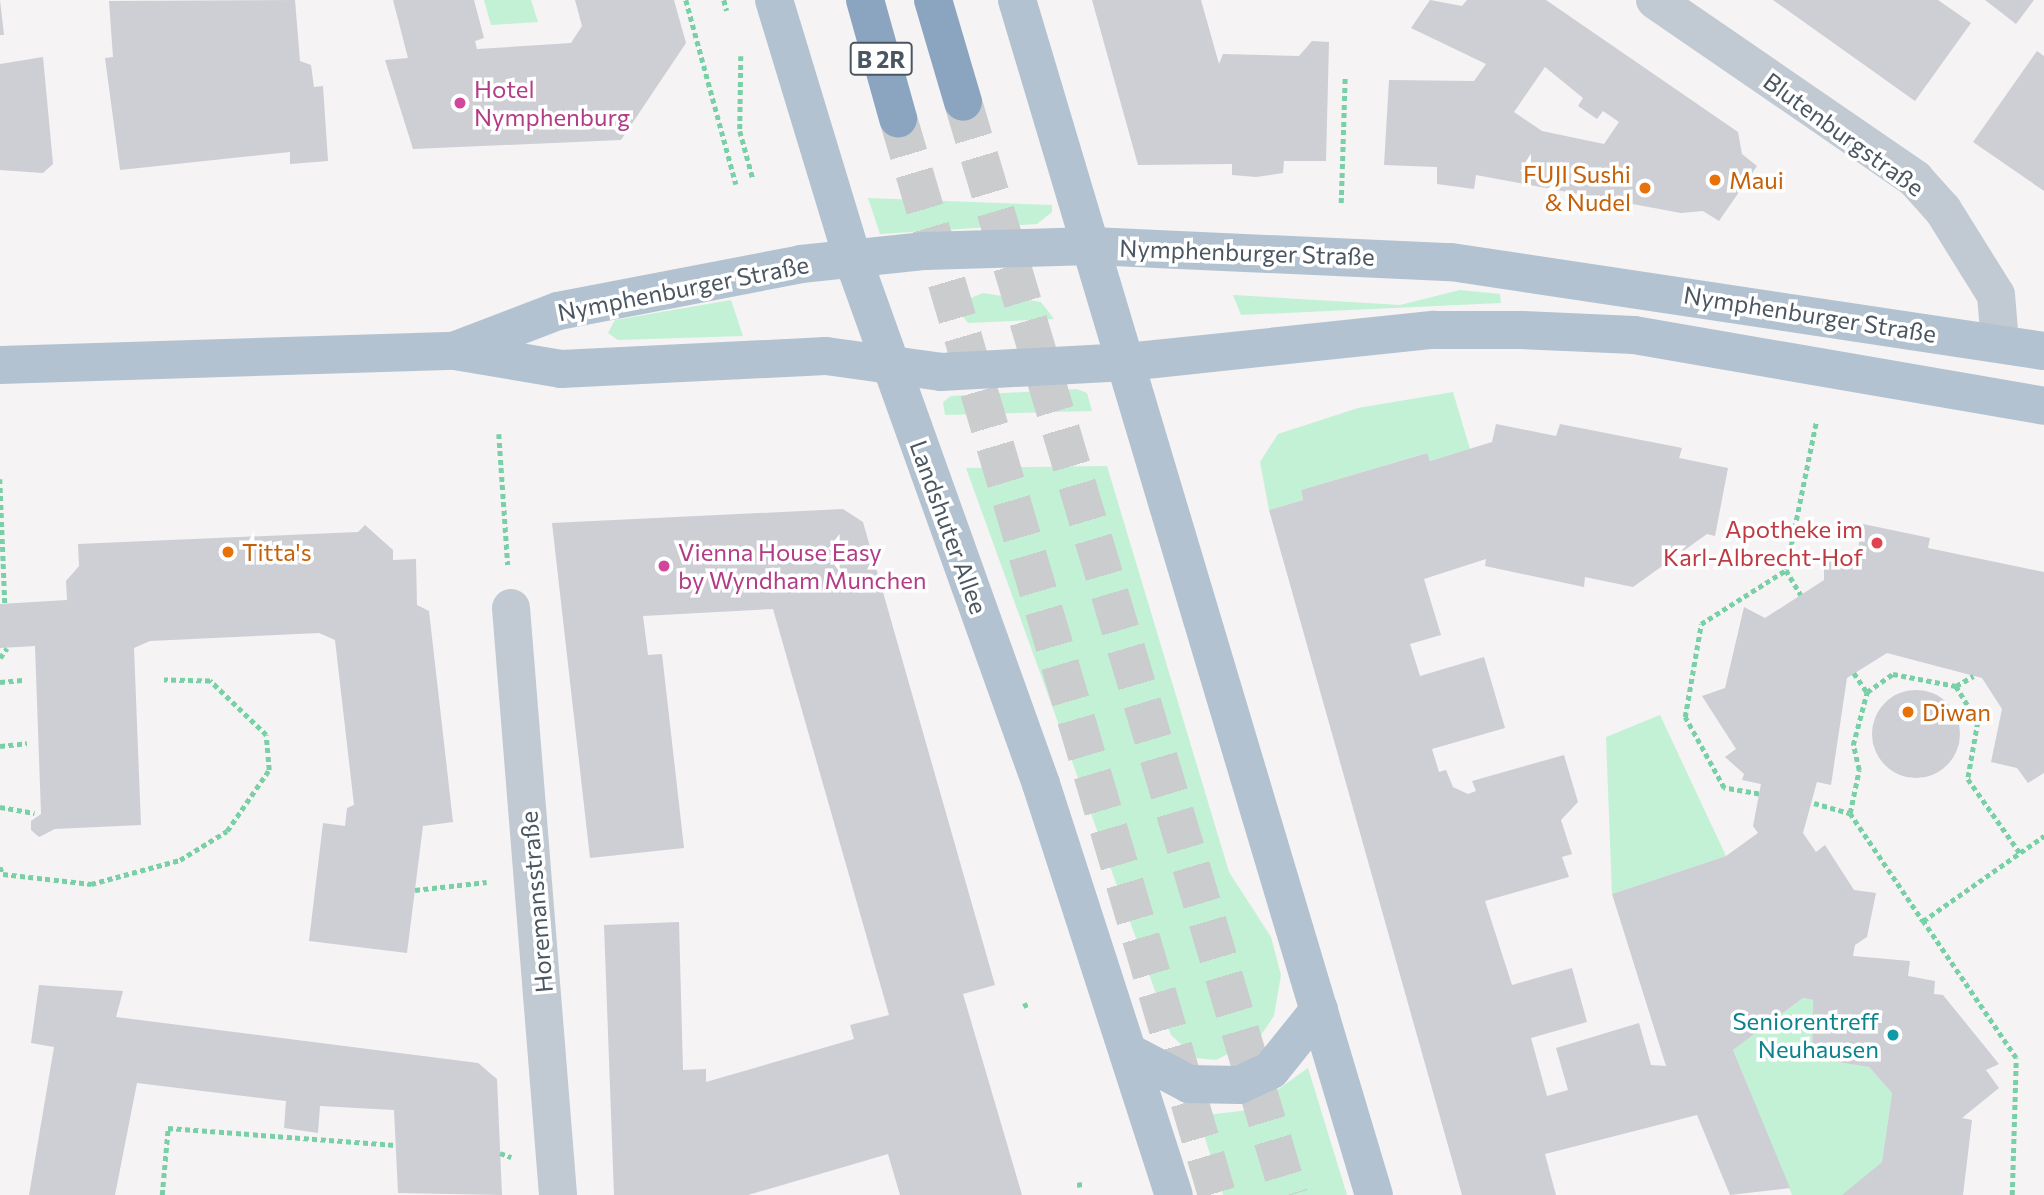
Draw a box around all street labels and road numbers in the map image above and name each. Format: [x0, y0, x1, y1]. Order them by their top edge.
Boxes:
road number: B 2R [850, 40, 912, 78]
street label: Blutenburgstraße [1758, 66, 1930, 202]
street label: Nymphenburger Straße [1119, 233, 1375, 271]
street label: Nymphenburger Straße [555, 249, 811, 327]
street label: Nymphenburger Straße [1682, 280, 1938, 348]
street label: Landshuter Allee [904, 436, 994, 618]
street label: Horemansstraße [514, 810, 558, 994]

